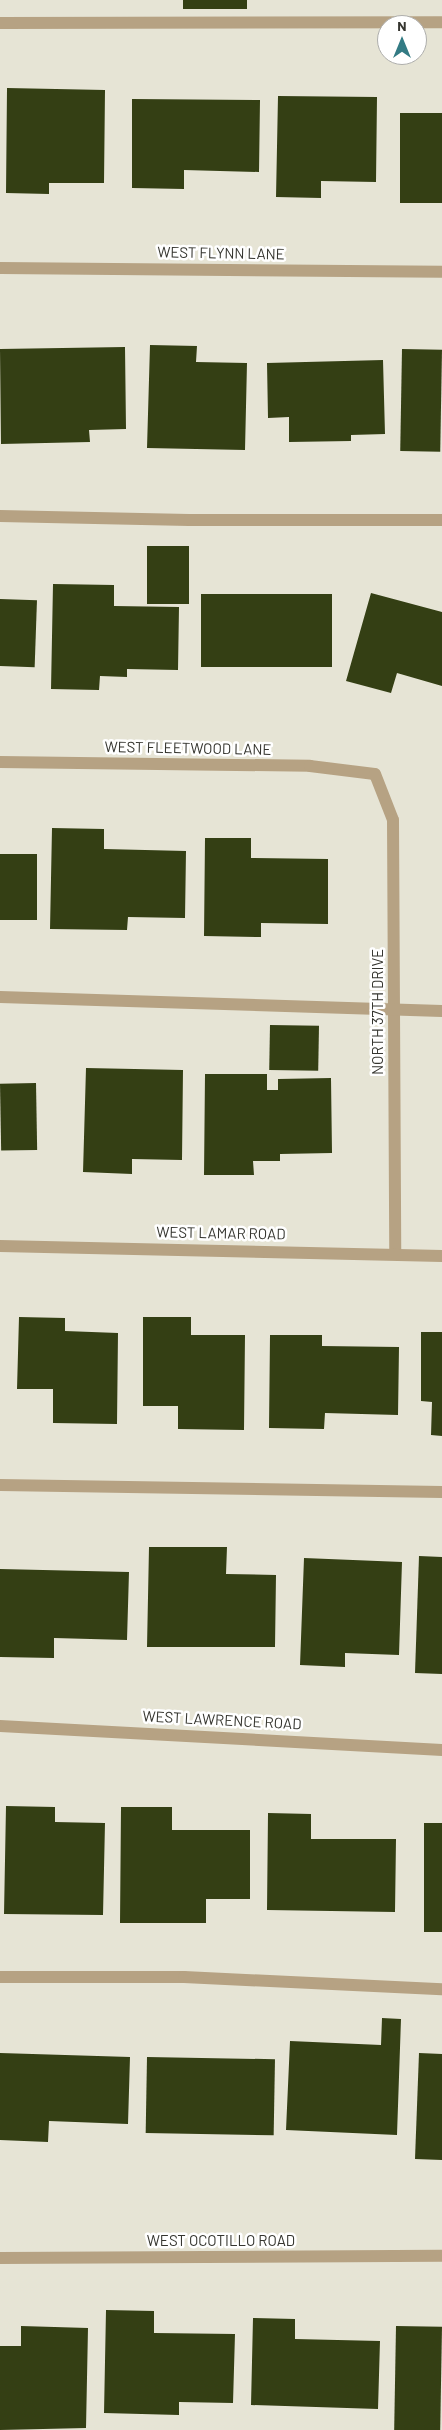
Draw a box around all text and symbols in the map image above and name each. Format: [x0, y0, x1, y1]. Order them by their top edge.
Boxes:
north arrow [377, 15, 427, 65]
text: N [397, 17, 407, 34]
street label: WEST FLYNN LANE [157, 243, 285, 263]
street label: WEST FLEETWOOD LANE [104, 738, 272, 758]
street label: NORTH 37TH DRIVE [369, 949, 387, 1075]
street label: WEST LAMAR ROAD [156, 1223, 286, 1243]
street label: WEST LAWRENCE ROAD [142, 1707, 302, 1733]
street label: WEST OCOTILLO ROAD [147, 2232, 295, 2250]

